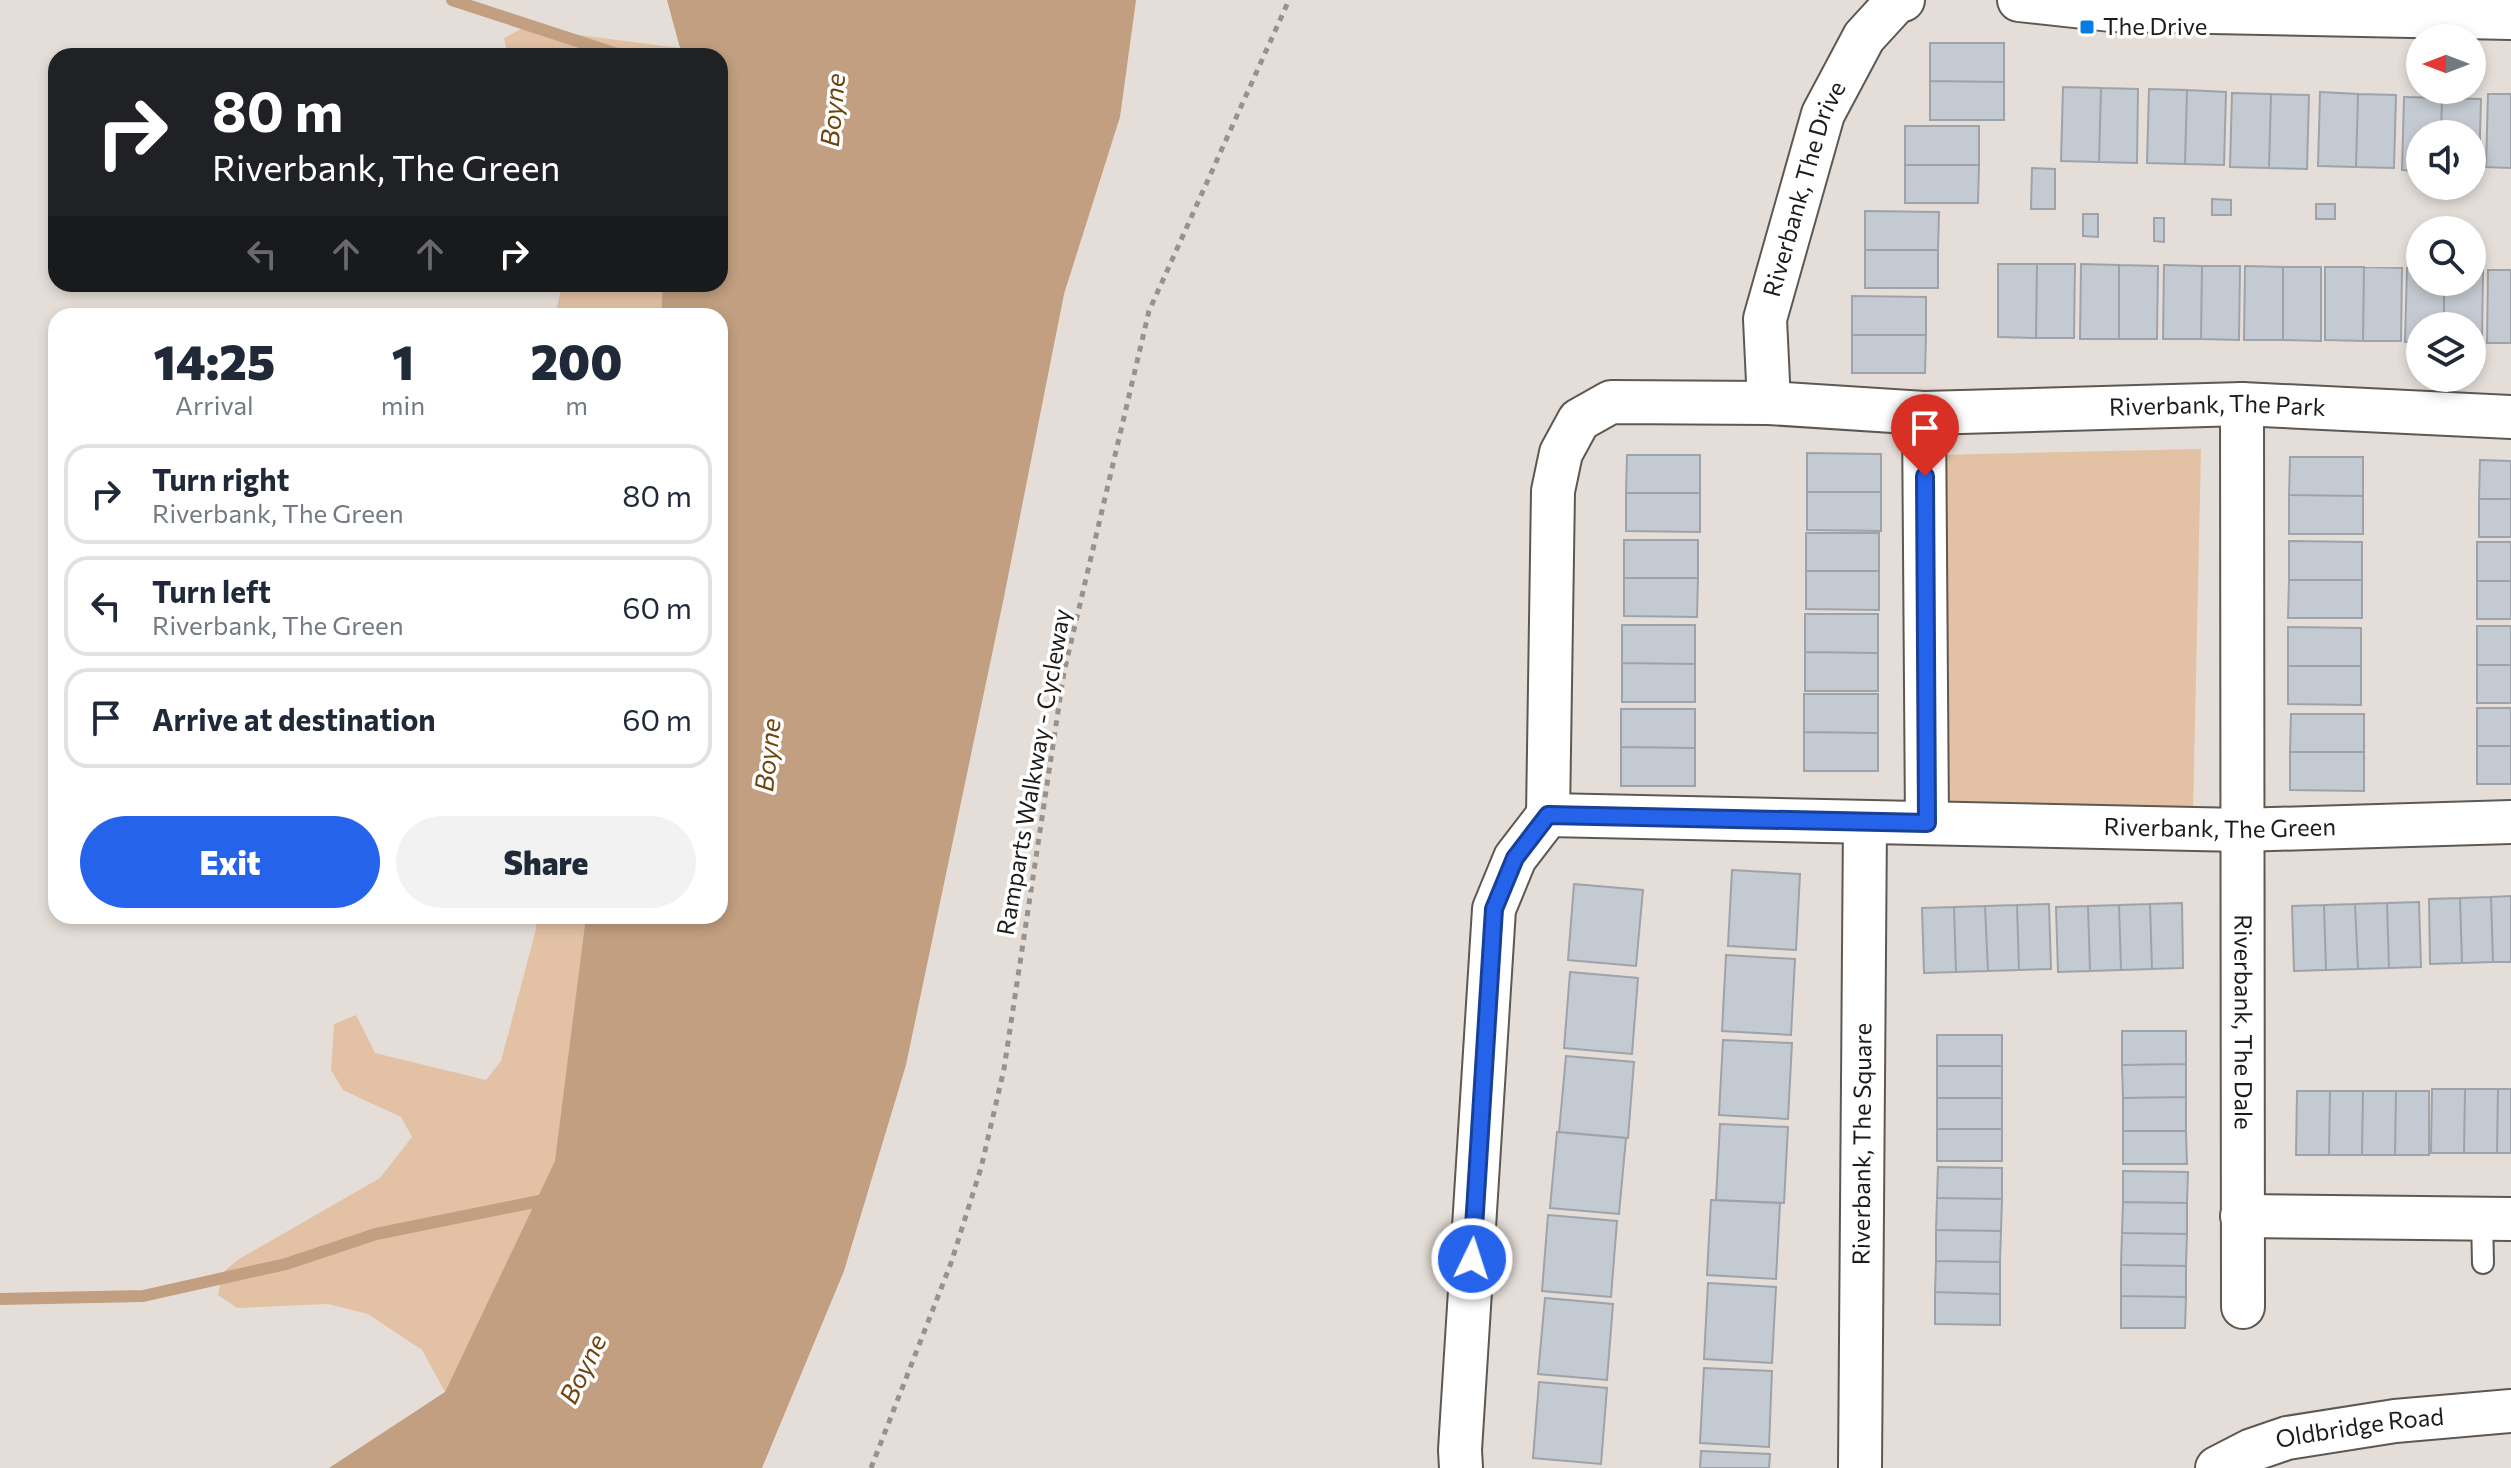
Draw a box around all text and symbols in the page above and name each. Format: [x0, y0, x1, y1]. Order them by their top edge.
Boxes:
place label: The Drive [2103, 11, 2207, 40]
marker: The Drive [2078, 18, 2096, 36]
north arrow [2406, 24, 2486, 104]
map controls [2406, 24, 2486, 392]
water label: Boyne [813, 72, 850, 148]
text: 80 m [212, 75, 343, 144]
street label: Riverbank, The Drive [1756, 75, 1851, 300]
icon: right [80, 80, 184, 184]
button: sound [2406, 120, 2486, 200]
text: Riverbank, The Green [212, 144, 560, 188]
button: search [2406, 216, 2486, 296]
icon: left [240, 232, 284, 276]
icon: ahead [324, 232, 368, 276]
icon: ahead [408, 232, 452, 276]
icon: right [492, 232, 536, 276]
button: layers [2406, 312, 2486, 392]
text: 14:25 [154, 331, 275, 390]
text: 1 [392, 331, 414, 390]
text: 200 [531, 331, 622, 390]
street label: Riverbank, The Park [2109, 388, 2326, 421]
text: Arrival [175, 389, 254, 420]
text: min [381, 389, 425, 420]
text: m [565, 389, 588, 420]
pin [1891, 394, 1959, 476]
icon: arrive [1903, 406, 1947, 450]
text: Turn right [152, 460, 289, 497]
icon: right [84, 472, 128, 516]
text: 80 m [622, 476, 692, 513]
text: Riverbank, The Green [152, 497, 404, 528]
text: Turn left [152, 572, 271, 609]
icon: left [84, 584, 128, 628]
text: 60 m [622, 588, 692, 625]
street label: Ramparts Walkway - Cycleway [990, 606, 1076, 937]
text: Riverbank, The Green [152, 609, 404, 640]
icon: arrive [84, 696, 128, 740]
text: Arrive at destination [152, 700, 436, 737]
text: 60 m [622, 700, 692, 737]
water label: Boyne [747, 716, 786, 793]
street label: Riverbank, The Green [2103, 811, 2336, 843]
button: Exit [80, 816, 380, 908]
button: Share [396, 816, 696, 908]
street label: Riverbank, The Dale [2230, 914, 2259, 1130]
street label: Riverbank, The Square [1846, 1023, 1876, 1265]
position arrow [1430, 1217, 1514, 1301]
water label: Boyne [552, 1328, 612, 1408]
street label: Oldbridge Road [2271, 1401, 2445, 1454]

